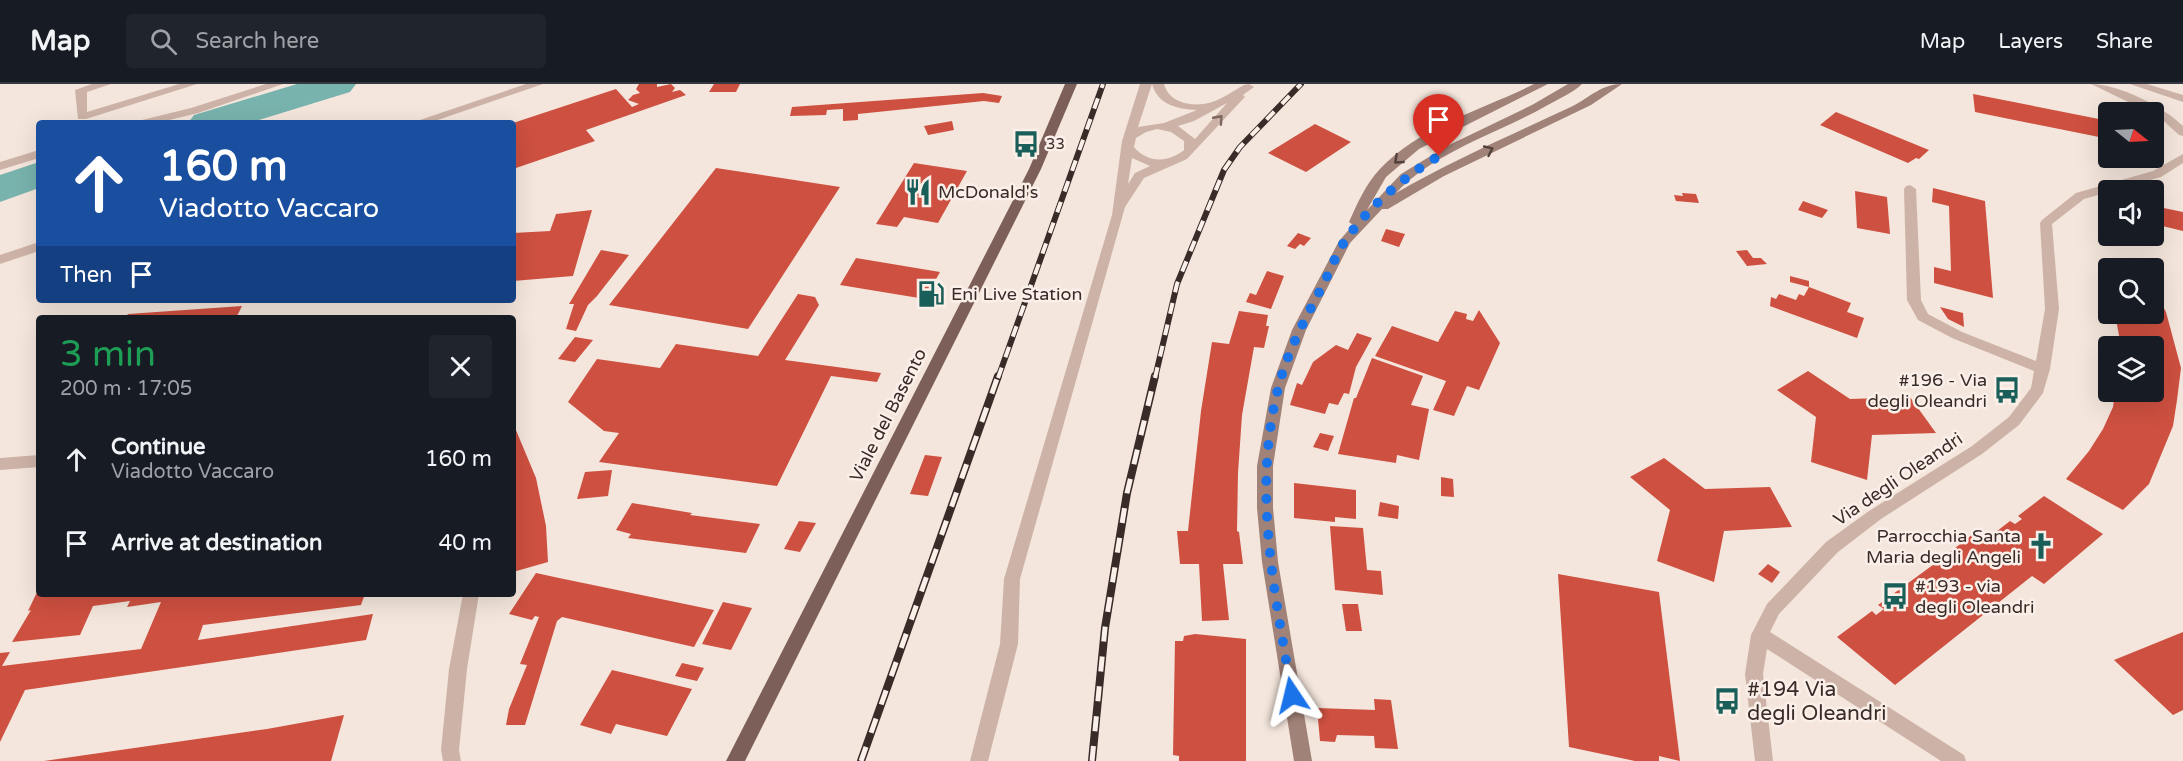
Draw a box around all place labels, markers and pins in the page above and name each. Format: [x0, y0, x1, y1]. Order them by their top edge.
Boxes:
pin [1413, 94, 1464, 156]
bus stop icon: 33 [1011, 129, 1041, 159]
place label: 33 [1046, 135, 1065, 153]
restaurant icon: McDonald's [903, 177, 933, 207]
place label: McDonald's [938, 181, 1038, 203]
fuel station icon: Eni Live Station [916, 279, 946, 309]
place label: Eni Live Station [951, 283, 1082, 305]
place label: #196 - Via degli Oleandri [1868, 369, 1987, 412]
bus stop icon: #196 - Via degli Oleandri [1992, 375, 2022, 405]
place label: Parrocchia Santa Maria degli Angeli [1866, 525, 2021, 568]
church icon: Parrocchia Santa Maria degli Angeli [2026, 531, 2056, 561]
place label: #193 - via degli Oleandri [1915, 575, 2034, 618]
bus stop icon: #193 - via degli Oleandri [1880, 581, 1910, 611]
place label: #194 Via degli Oleandri [1747, 677, 1886, 726]
bus stop icon: #194 Via degli Oleandri [1712, 686, 1742, 716]

